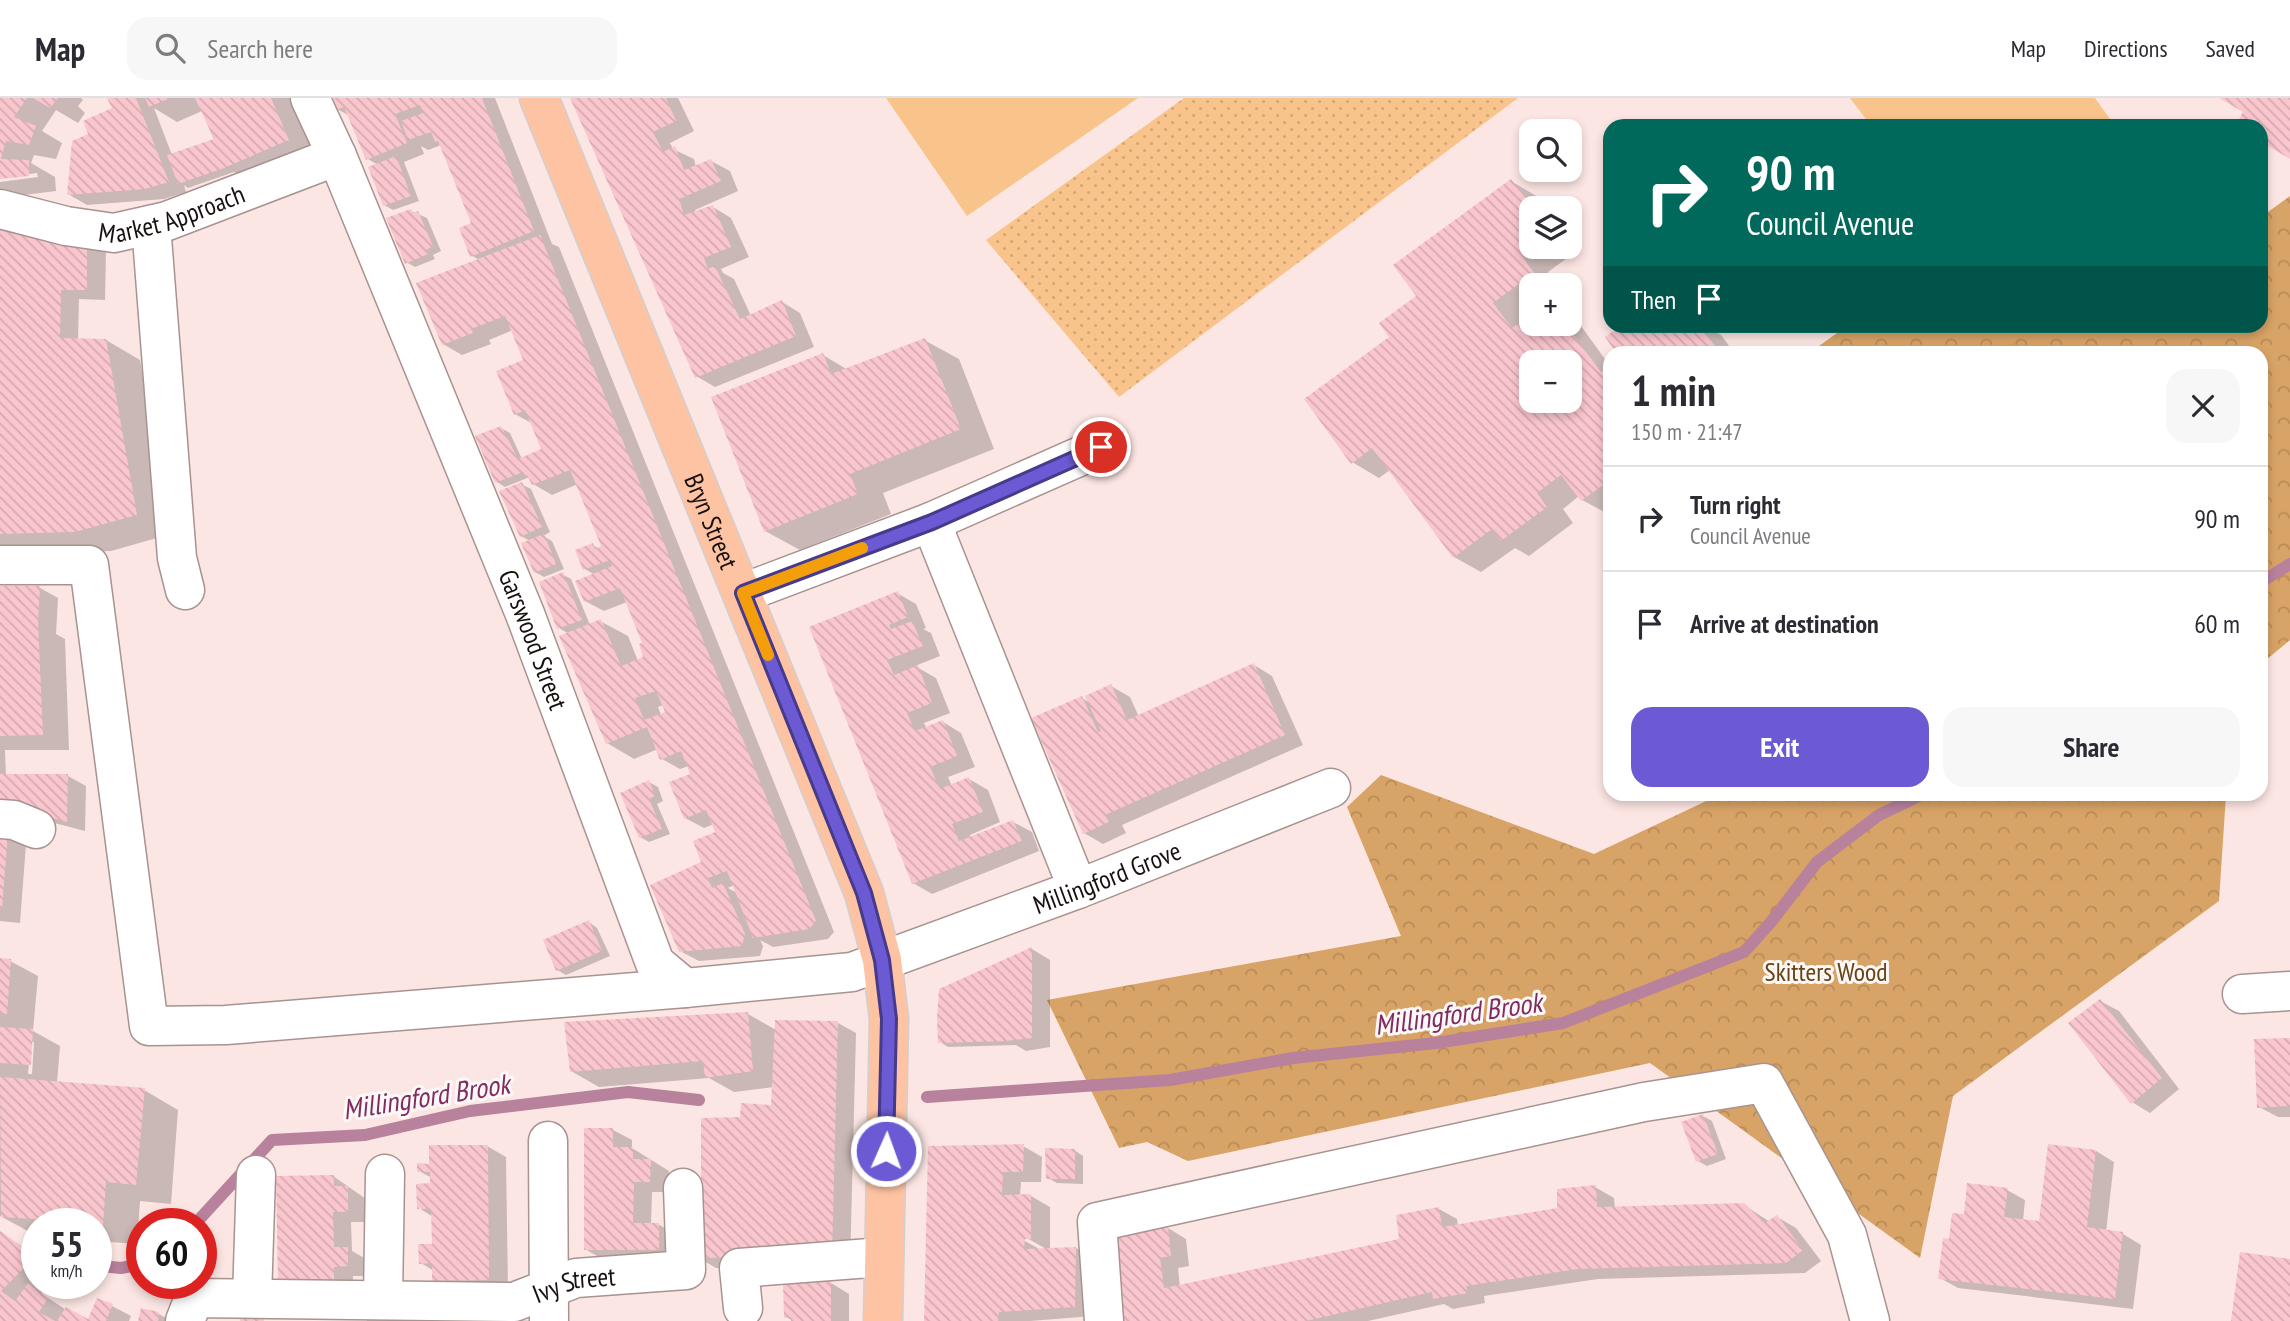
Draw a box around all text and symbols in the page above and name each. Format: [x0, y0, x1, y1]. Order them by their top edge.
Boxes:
search box [127, 17, 617, 80]
text: Map [35, 27, 85, 70]
icon: search [151, 29, 189, 67]
text: Search here [207, 32, 313, 65]
text: Map [2011, 33, 2046, 64]
text: Directions [2084, 33, 2168, 64]
text: Saved [2206, 33, 2255, 64]
map controls [1519, 119, 1582, 413]
button: search [1519, 119, 1582, 182]
text: 90 m [1746, 140, 1835, 204]
icon: right [1631, 147, 1722, 238]
street label: Market Approach [97, 176, 249, 250]
button: layers [1519, 196, 1582, 259]
text: Council Avenue [1746, 202, 1914, 244]
button: + [1519, 273, 1582, 336]
icon: arrive [1690, 280, 1728, 318]
text: Then [1631, 283, 1676, 316]
button: − [1519, 350, 1582, 413]
text: 1 min [1631, 363, 1716, 418]
button: close [2166, 369, 2240, 443]
pin [1071, 417, 1131, 477]
text: 150 m · 21:47 [1631, 417, 1743, 446]
icon: arrive [1082, 428, 1120, 466]
street label: Bryn Street [678, 469, 746, 574]
text: Turn right [1690, 488, 1781, 521]
icon: right [1631, 500, 1669, 538]
text: 90 m [2194, 502, 2240, 535]
text: Council Avenue [1690, 521, 1811, 550]
street label: Garswood Street [492, 565, 576, 714]
icon: arrive [1631, 605, 1669, 643]
text: Arrive at destination [1690, 607, 1879, 640]
text: 60 m [2194, 607, 2240, 640]
button: Exit [1631, 707, 1929, 787]
button: Share [1943, 707, 2240, 787]
street label: Millingford Grove [1028, 833, 1185, 921]
park label: Skitters Wood [1765, 955, 1887, 988]
water label: Millingford Brook [1372, 983, 1547, 1043]
water label: Millingford Brook [340, 1064, 515, 1127]
position arrow [849, 1114, 923, 1188]
speed limit sign: 60 [126, 1208, 217, 1299]
text: 55 [50, 1221, 83, 1267]
text: km/h [51, 1259, 82, 1282]
street label: Ivy Street [527, 1259, 616, 1310]

